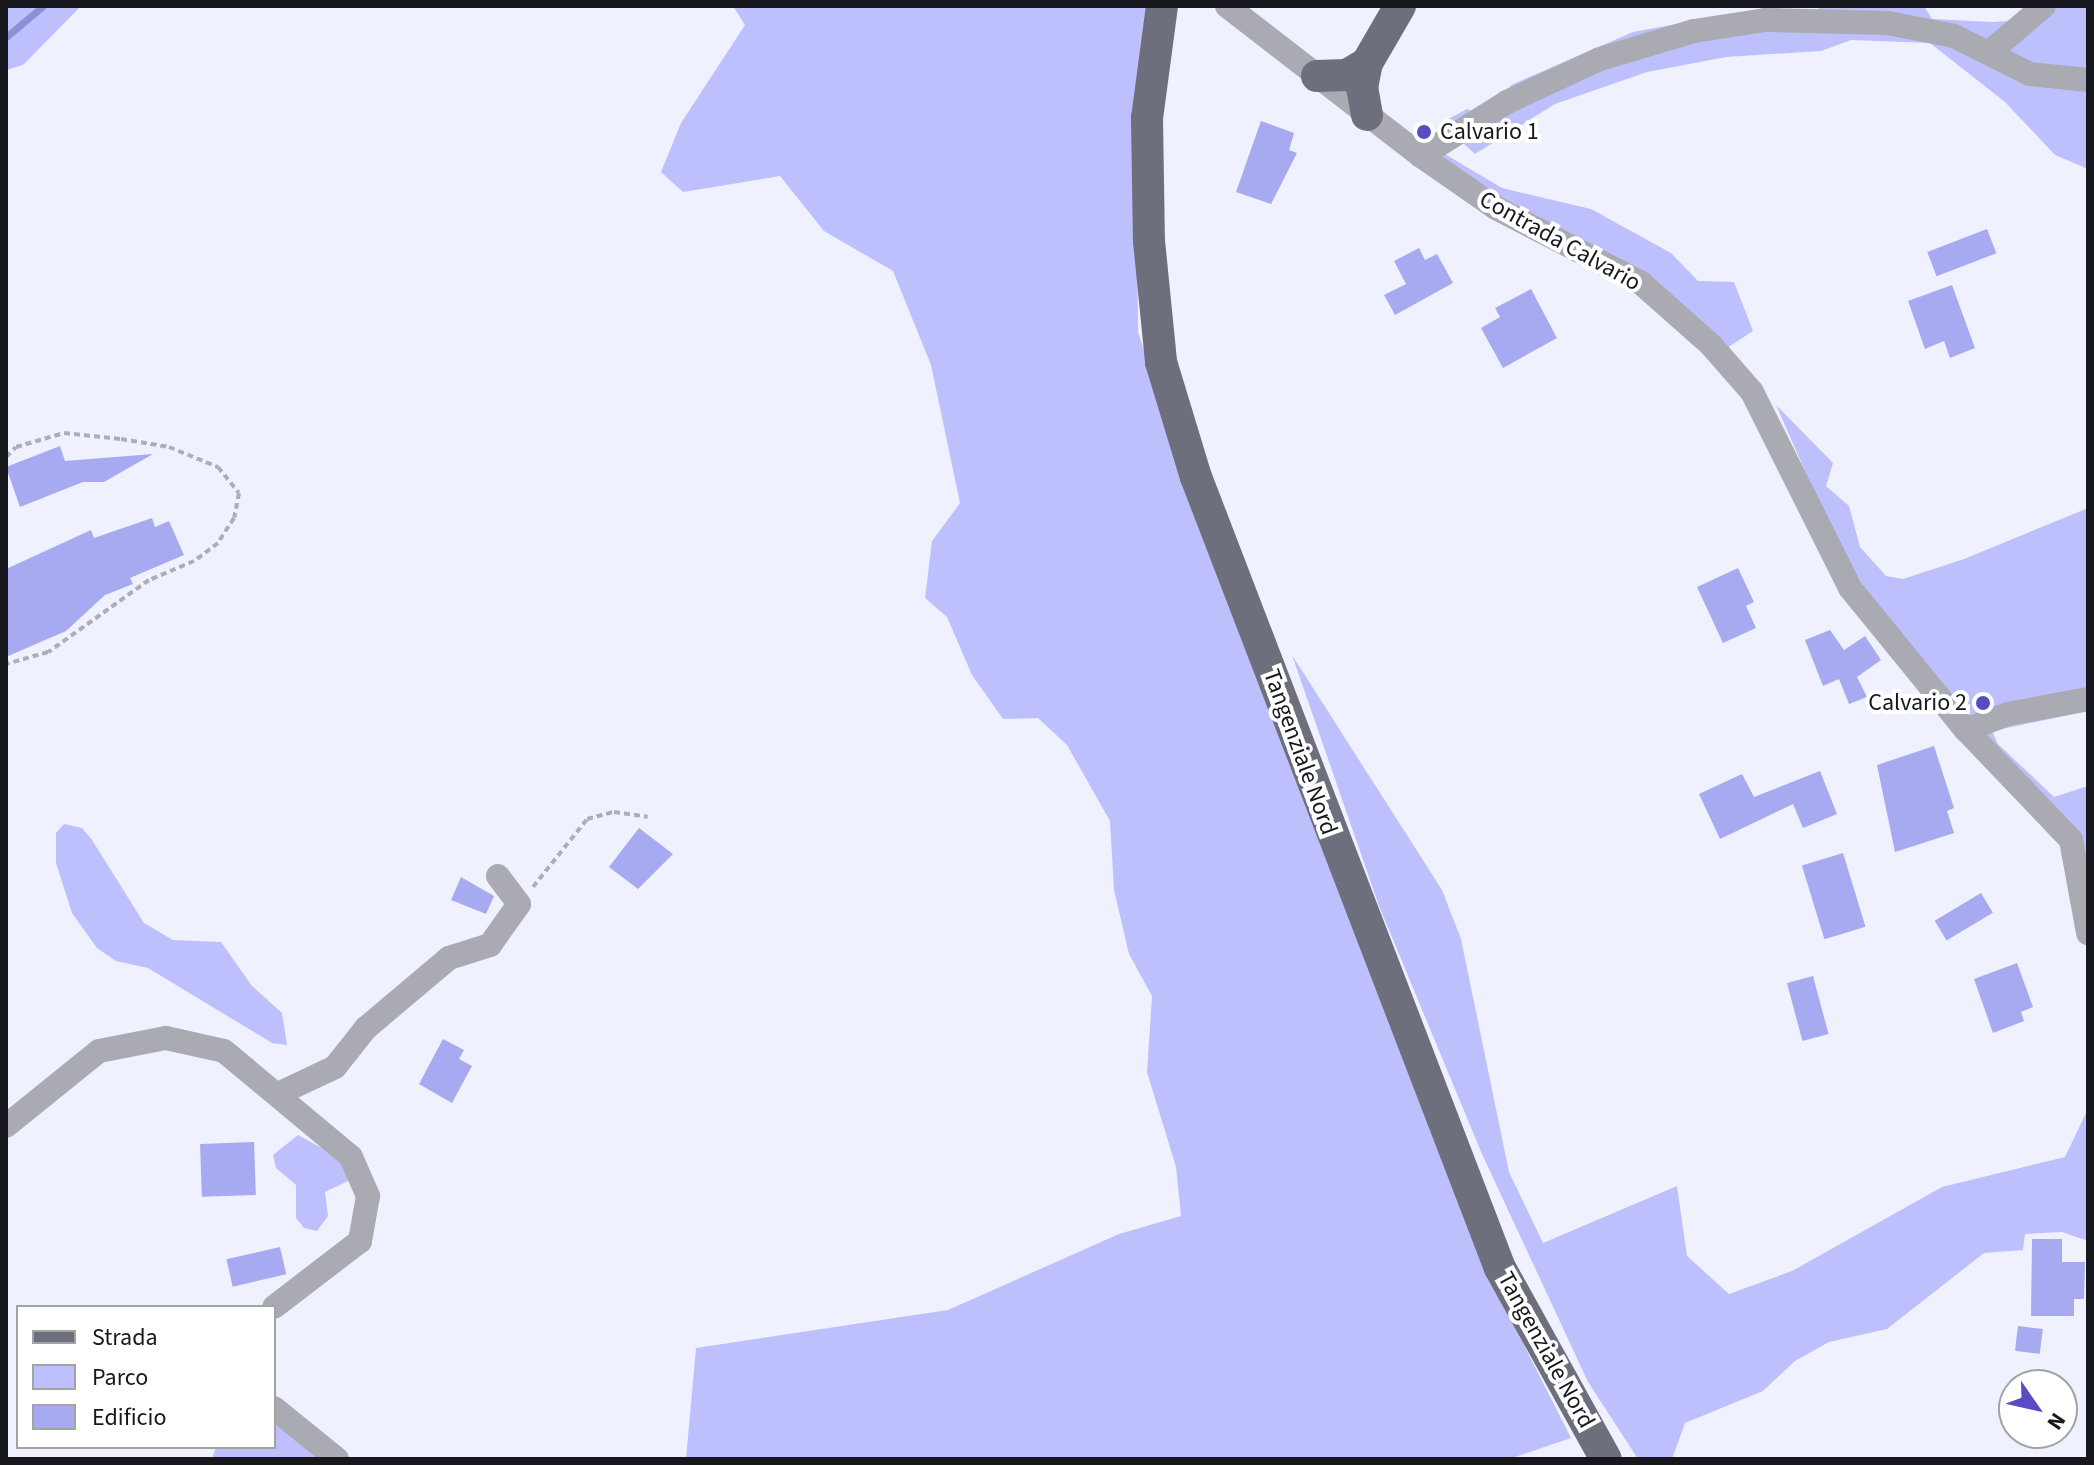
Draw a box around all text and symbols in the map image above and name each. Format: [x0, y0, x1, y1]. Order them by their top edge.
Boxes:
place label: Calvario 1 [1440, 118, 1539, 146]
marker: Calvario 1 [1415, 123, 1433, 141]
street label: Contrada Calvario [1474, 185, 1646, 297]
street label: Tangenziale Nord [1257, 665, 1343, 839]
place label: Calvario 2 [1868, 689, 1967, 717]
marker: Calvario 2 [1974, 694, 1992, 712]
street label: Tangenziale Nord [1491, 1267, 1601, 1433]
legend [16, 1305, 276, 1449]
text: Strada [92, 1320, 158, 1355]
text: Parco [92, 1360, 148, 1395]
north arrow [1998, 1369, 2078, 1449]
text: Edificio [92, 1400, 166, 1435]
text: N [2039, 1406, 2074, 1436]

